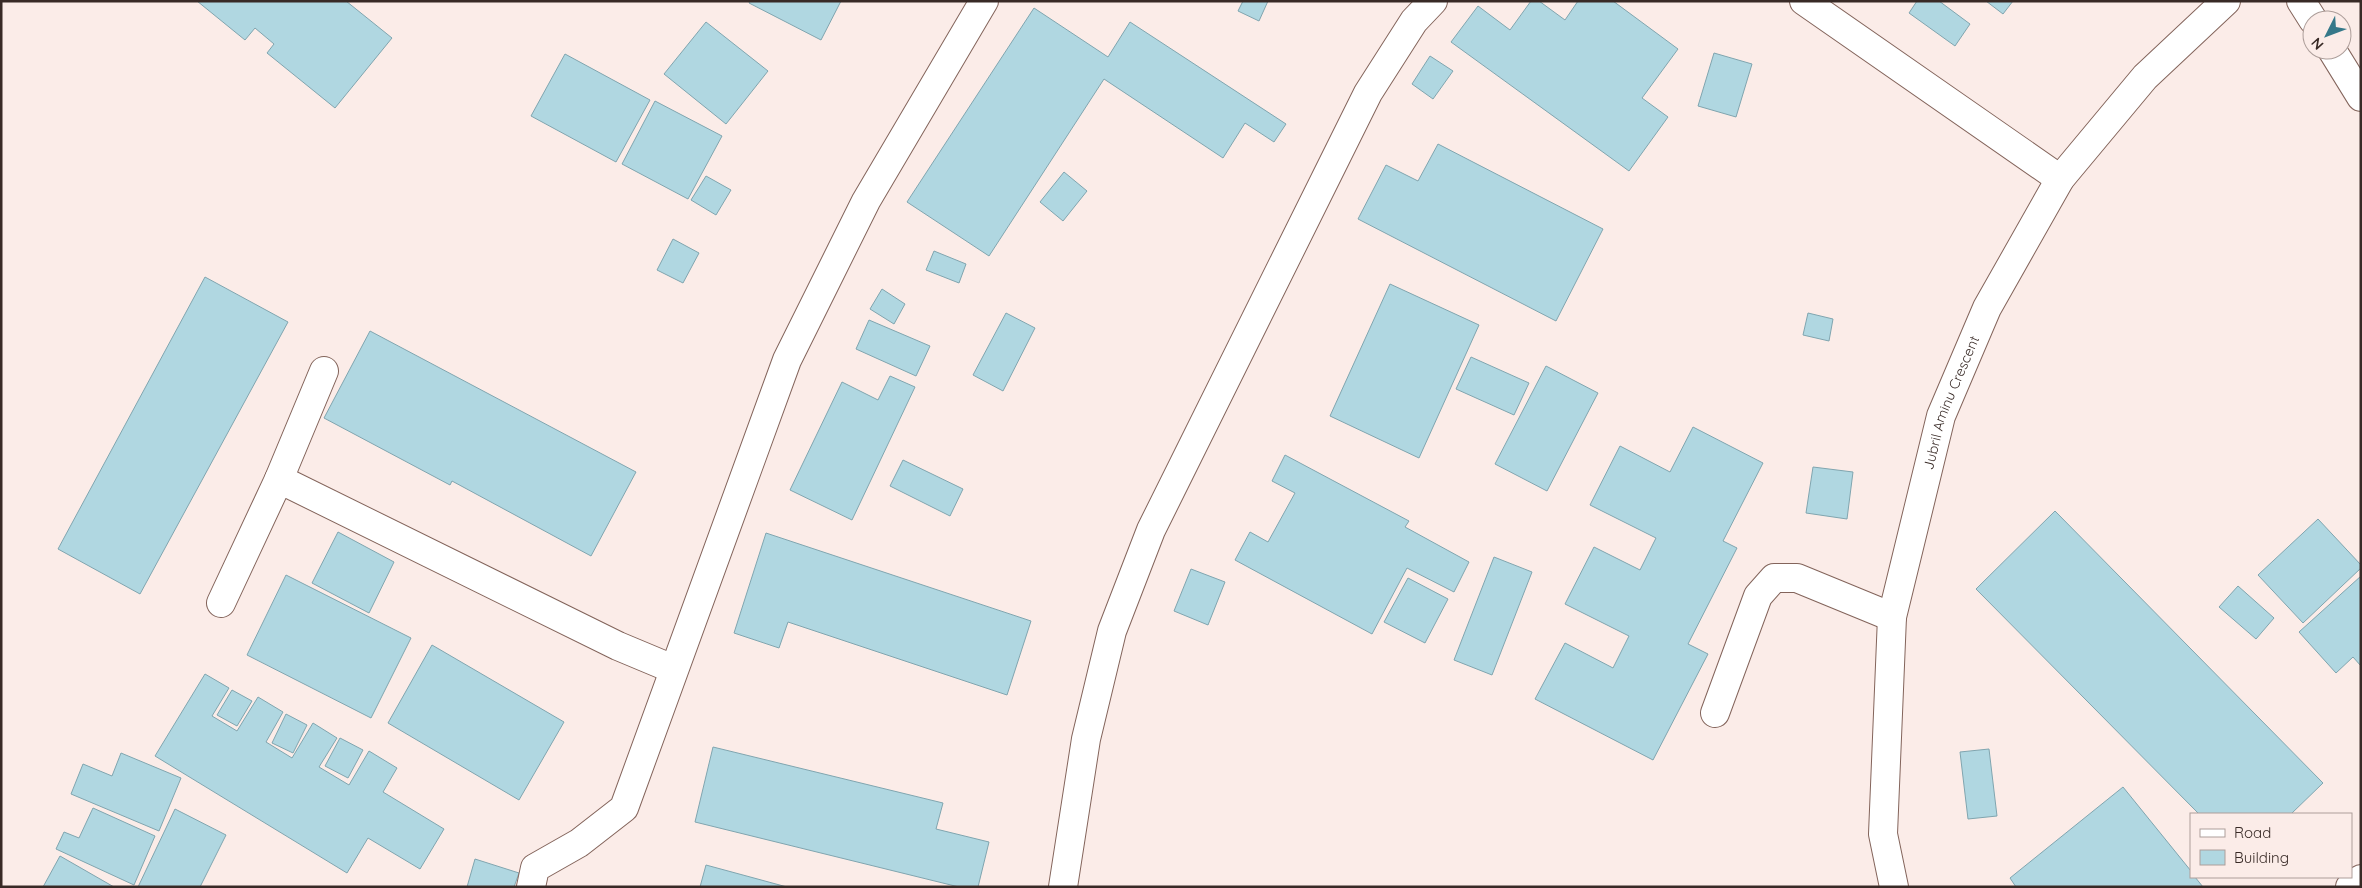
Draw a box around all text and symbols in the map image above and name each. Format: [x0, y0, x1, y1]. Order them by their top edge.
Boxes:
north arrow [2302, 10, 2352, 60]
text: N [2307, 34, 2327, 54]
street label: Jubril Aminu Crescent [1919, 333, 1983, 471]
legend [2190, 813, 2352, 878]
text: Road [2234, 823, 2271, 842]
text: Building [2234, 848, 2289, 867]

